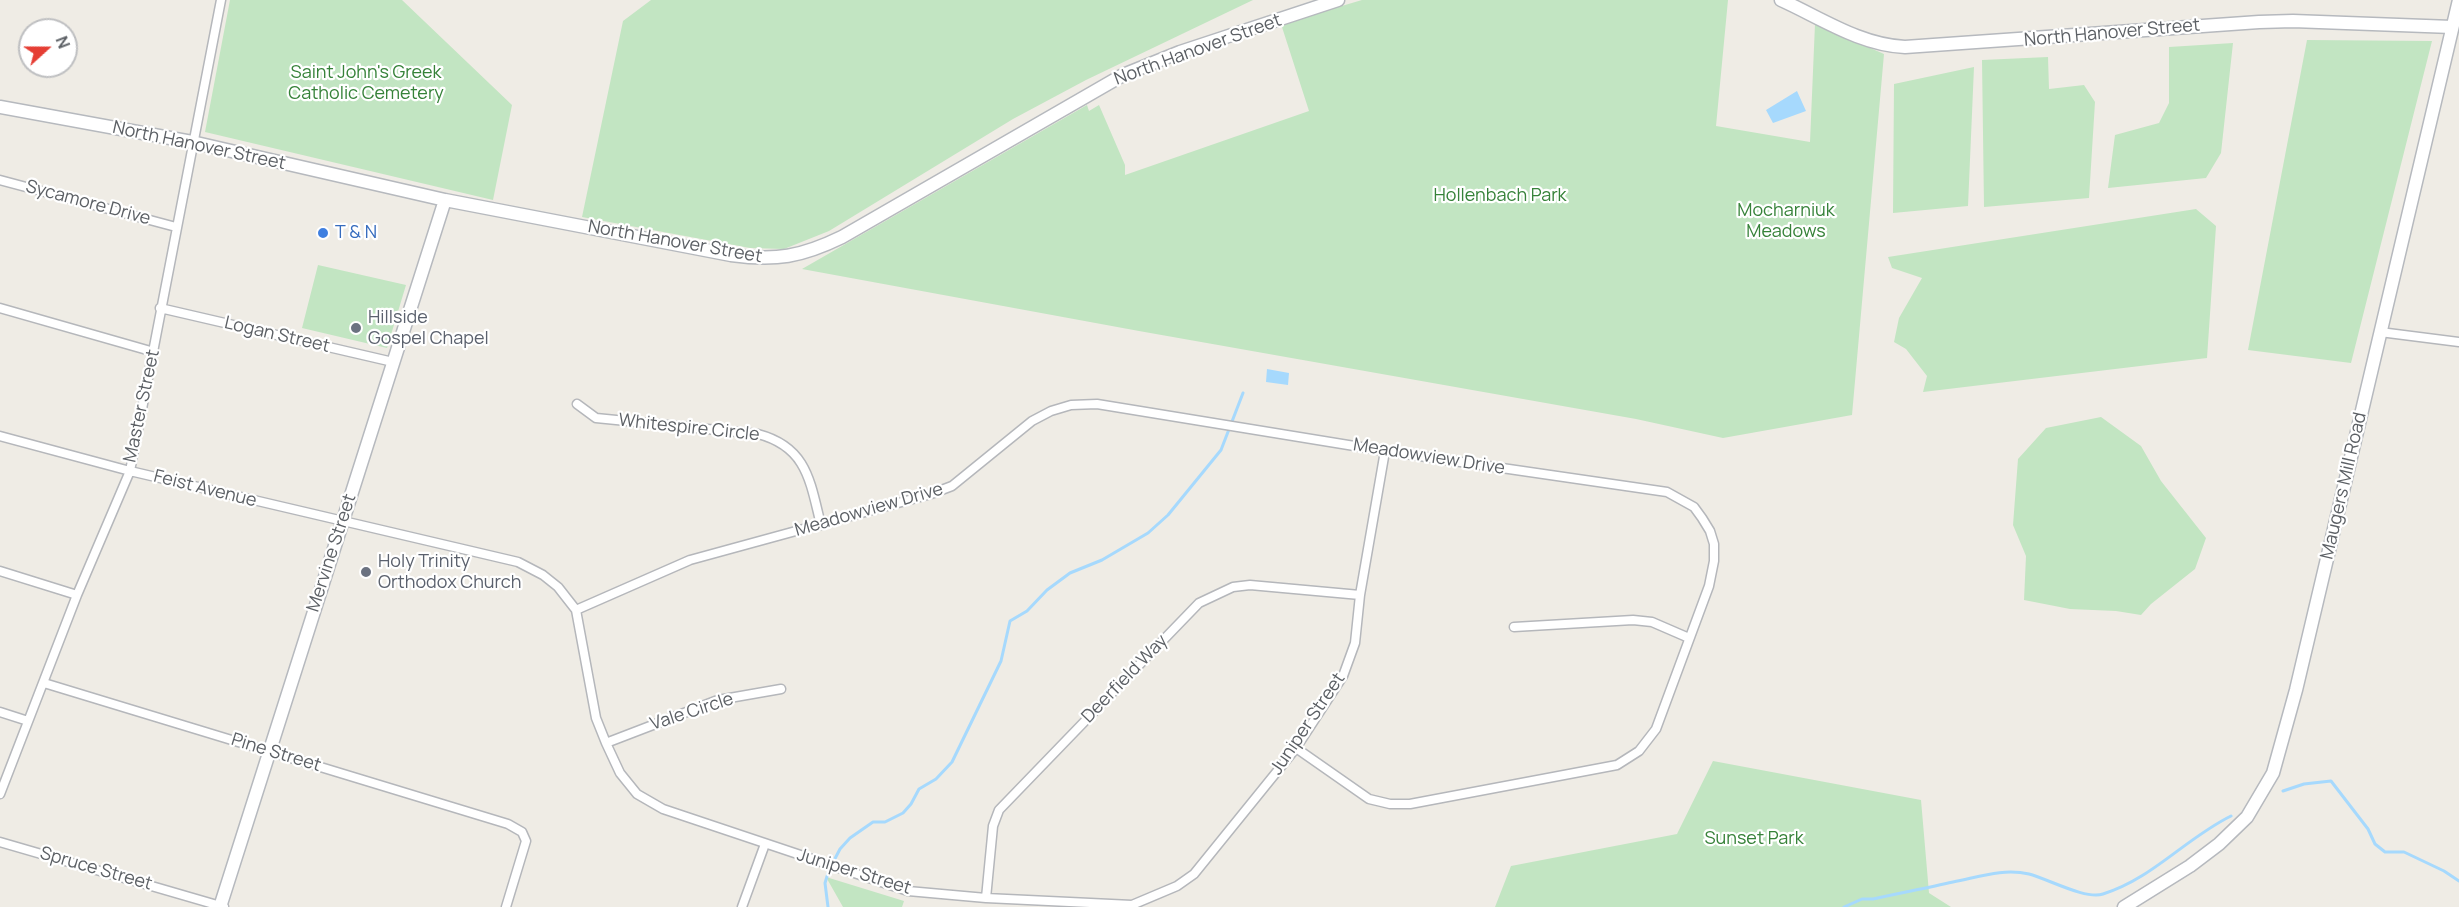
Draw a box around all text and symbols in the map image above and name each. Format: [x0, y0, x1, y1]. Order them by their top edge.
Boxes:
street label: North Hanover Street [1111, 10, 1285, 90]
street label: North Hanover Street [2023, 15, 2201, 51]
north arrow [18, 18, 78, 78]
text: N [51, 33, 75, 52]
park label: Saint John's Greek Catholic Cemetery [288, 62, 444, 104]
street label: North Hanover Street [110, 117, 288, 175]
street label: Sycamore Drive [23, 176, 153, 230]
park label: Hollenbach Park [1433, 185, 1567, 207]
park label: Mocharniuk Meadows [1737, 200, 1835, 242]
street label: North Hanover Street [586, 216, 764, 268]
place label: T & N [335, 222, 377, 244]
marker: T & N [316, 226, 330, 240]
place label: Hillside Gospel Chapel [368, 307, 489, 350]
street label: Logan Street [222, 312, 332, 358]
marker: Hillside Gospel Chapel [349, 321, 363, 335]
street label: Master Street [119, 348, 165, 464]
street label: Whitespire Circle [617, 410, 761, 446]
street label: Maugers Mill Road [2317, 410, 2371, 562]
street label: Meadowview Drive [1352, 434, 1506, 480]
street label: Feist Avenue [151, 466, 259, 512]
street label: Meadowview Drive [792, 478, 946, 542]
street label: Mervine Street [303, 491, 361, 615]
place label: Holy Trinity Orthodox Church [378, 551, 522, 594]
marker: Holy Trinity Orthodox Church [359, 565, 373, 579]
street label: Deerfield Way [1077, 630, 1173, 728]
street label: Juniper Street [1266, 669, 1350, 779]
street label: Vale Circle [648, 688, 736, 736]
street label: Pine Street [229, 729, 323, 777]
park label: Sunset Park [1704, 828, 1804, 850]
street label: Spruce Street [37, 843, 155, 895]
street label: Juniper Street [794, 844, 914, 900]

